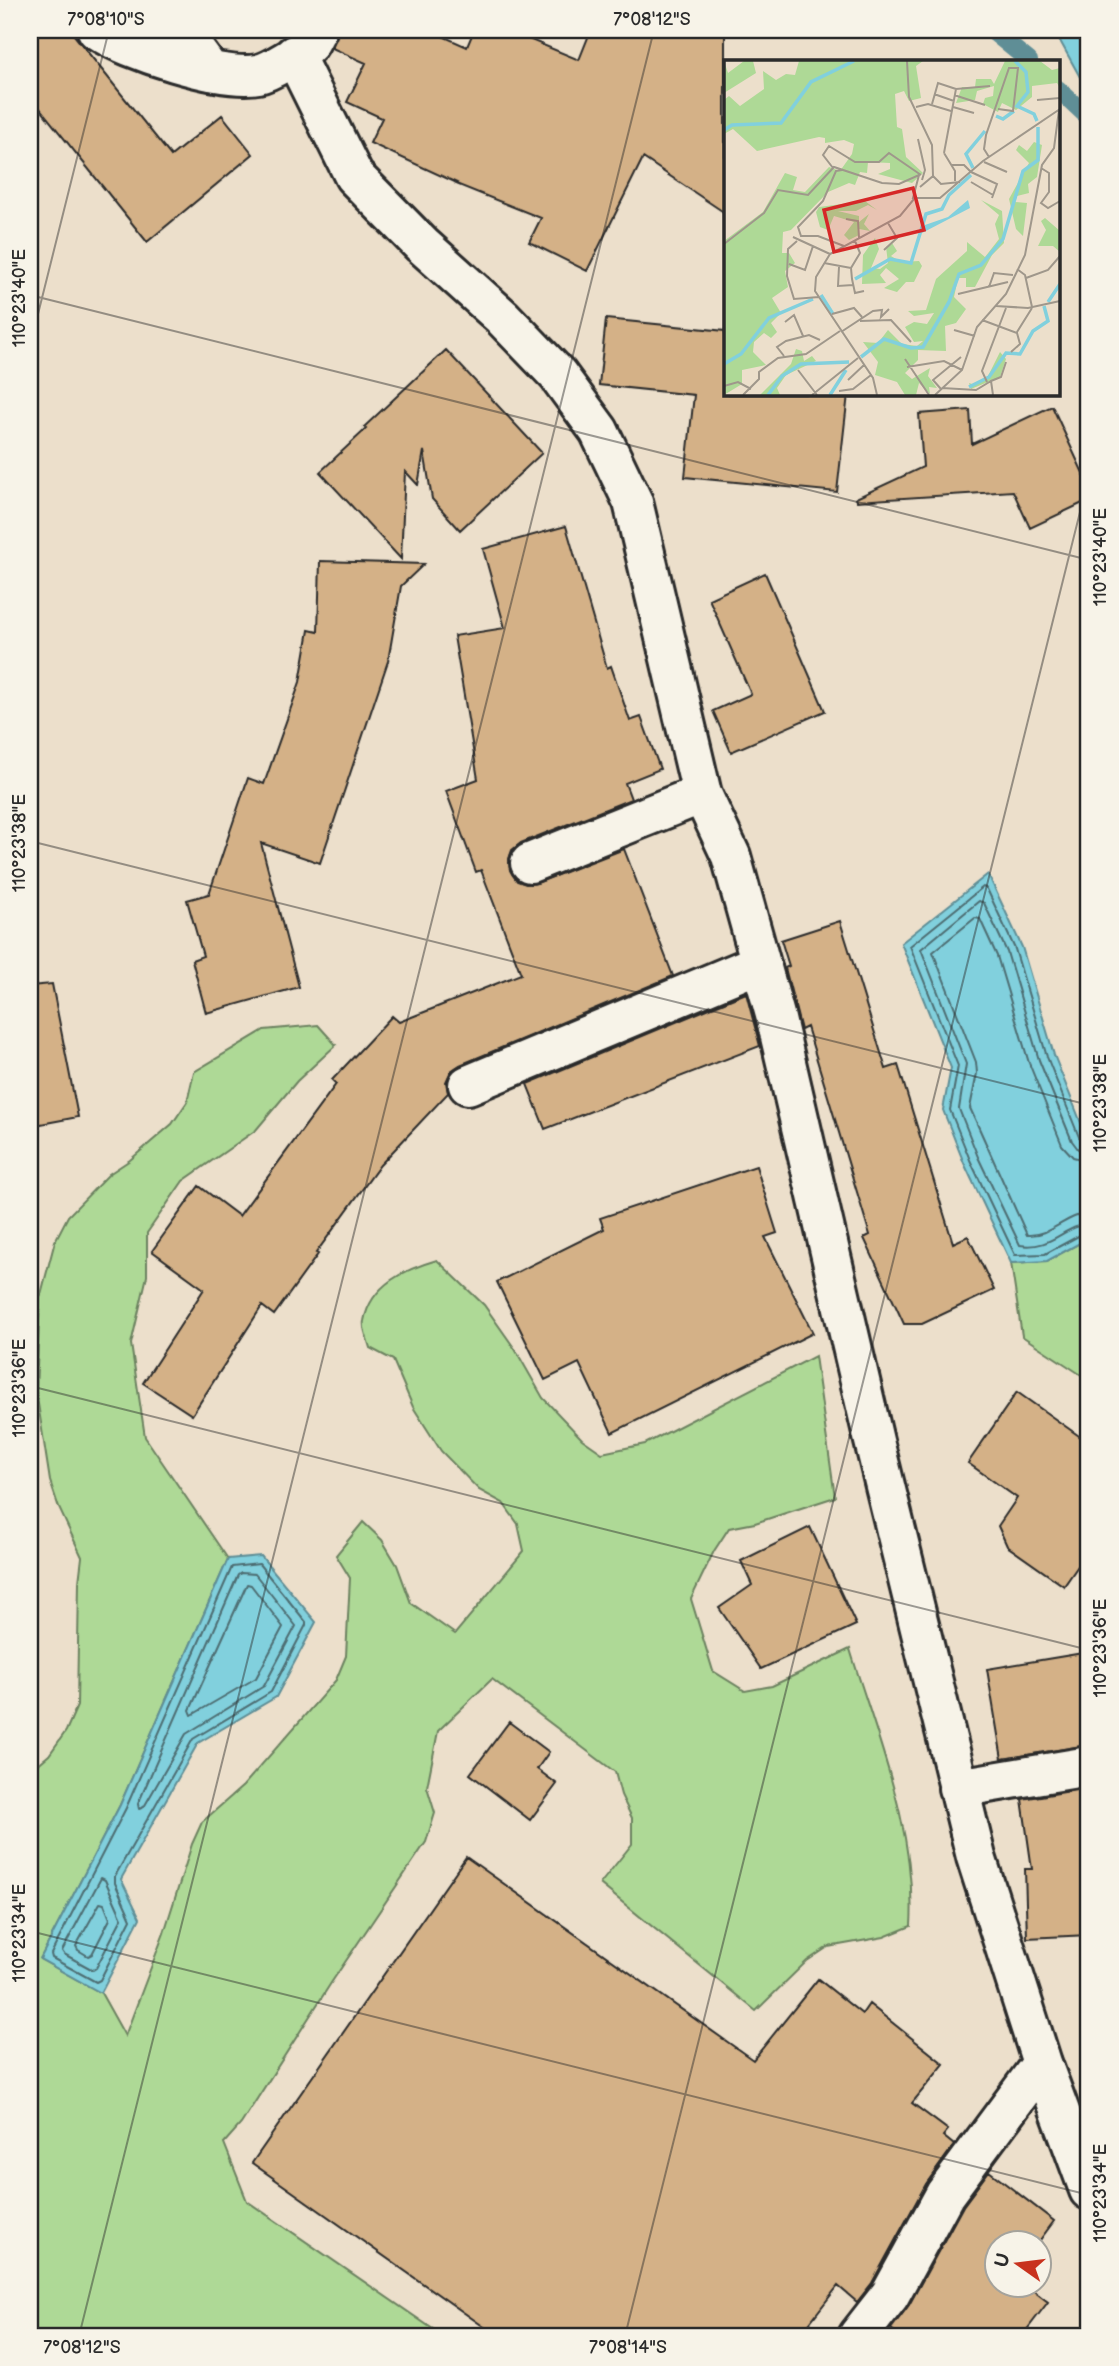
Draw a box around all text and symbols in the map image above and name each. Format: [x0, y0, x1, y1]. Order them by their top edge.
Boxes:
text: 7°08'10"S [67, 9, 145, 30]
text: 7°08'12"S [613, 9, 691, 30]
inset map [724, 60, 1060, 396]
text: 110°23'40"E [9, 249, 30, 347]
text: 110°23'40"E [1090, 508, 1111, 606]
text: 110°23'38"E [9, 794, 30, 892]
text: 110°23'38"E [1090, 1054, 1111, 1152]
text: 110°23'36"E [9, 1338, 30, 1437]
text: 110°23'36"E [1090, 1598, 1111, 1697]
text: 110°23'34"E [9, 1883, 30, 1982]
text: 110°23'34"E [1090, 2143, 1111, 2242]
north arrow [982, 2230, 1052, 2300]
text: U [990, 2251, 1016, 2270]
text: 7°08'12"S [43, 2337, 121, 2358]
text: 7°08'14"S [589, 2337, 667, 2358]

